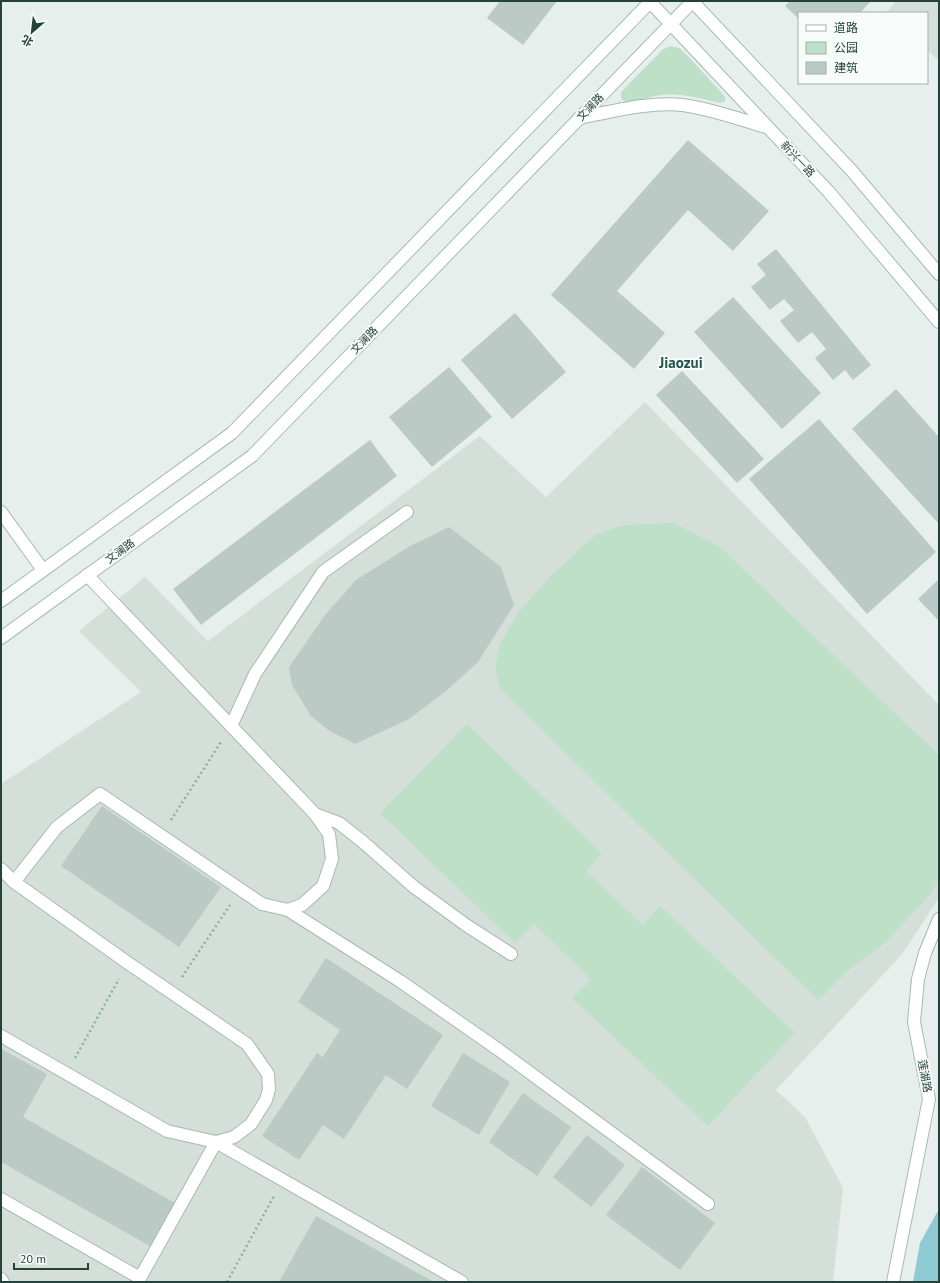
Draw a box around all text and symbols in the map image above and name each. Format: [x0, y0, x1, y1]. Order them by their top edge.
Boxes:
north arrow [12, 12, 52, 52]
legend [798, 12, 928, 84]
text: 道路 [834, 20, 858, 35]
text: 北 [19, 32, 35, 50]
text: 公园 [834, 40, 858, 55]
text: 建筑 [834, 60, 858, 75]
street label: 文澜路 [574, 90, 606, 124]
street label: 新兴一路 [778, 138, 818, 180]
street label: 文澜路 [348, 323, 380, 357]
district label: Jiaozui [658, 353, 703, 372]
street label: 文澜路 [103, 536, 137, 566]
street label: 莲湖路 [915, 1058, 935, 1094]
scale bar [14, 1245, 88, 1271]
text: 20 m [20, 1251, 46, 1266]

